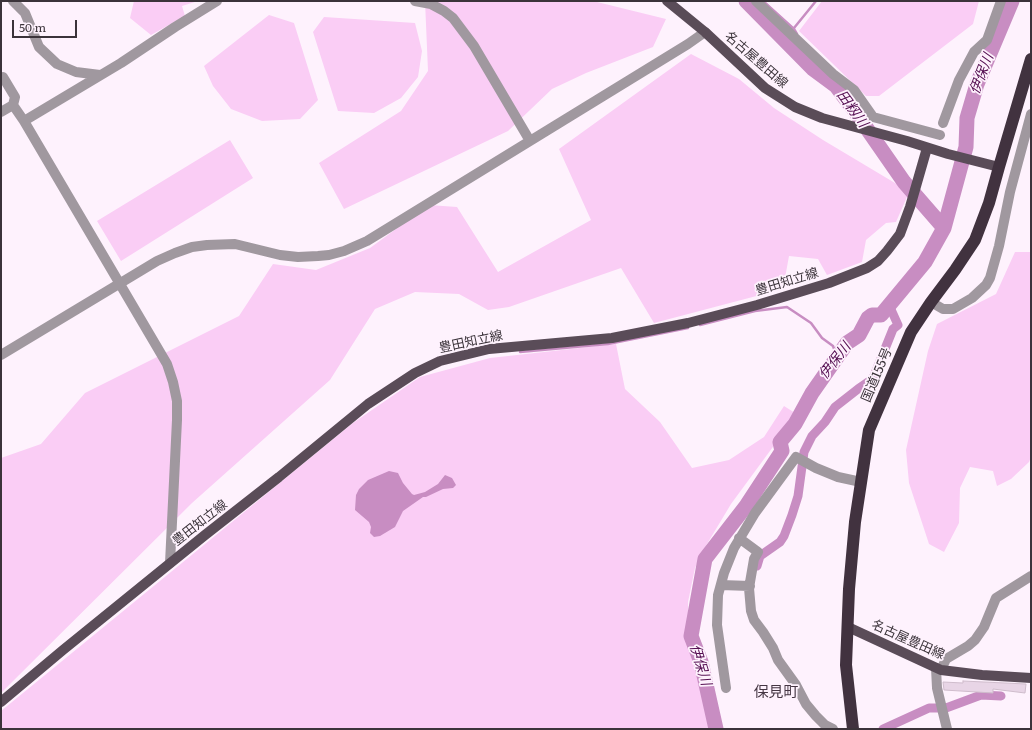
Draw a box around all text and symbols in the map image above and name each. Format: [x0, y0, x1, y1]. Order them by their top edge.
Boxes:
scale bar [14, 12, 79, 38]
text: 50 m [19, 18, 46, 36]
street label: 名古屋豊田線 [721, 29, 791, 91]
water label: 伊保川 [967, 51, 997, 97]
water label: 田籾川 [833, 87, 871, 131]
street label: 豊田知立線 [754, 265, 820, 299]
street label: 豊田知立線 [438, 328, 504, 356]
water label: 伊保川 [815, 339, 855, 383]
street label: 国道155号 [859, 345, 895, 405]
street label: 豊田知立線 [170, 497, 230, 549]
street label: 名古屋豊田線 [869, 617, 947, 663]
water label: 伊保川 [686, 642, 714, 688]
district label: 保見町 [754, 684, 798, 702]

